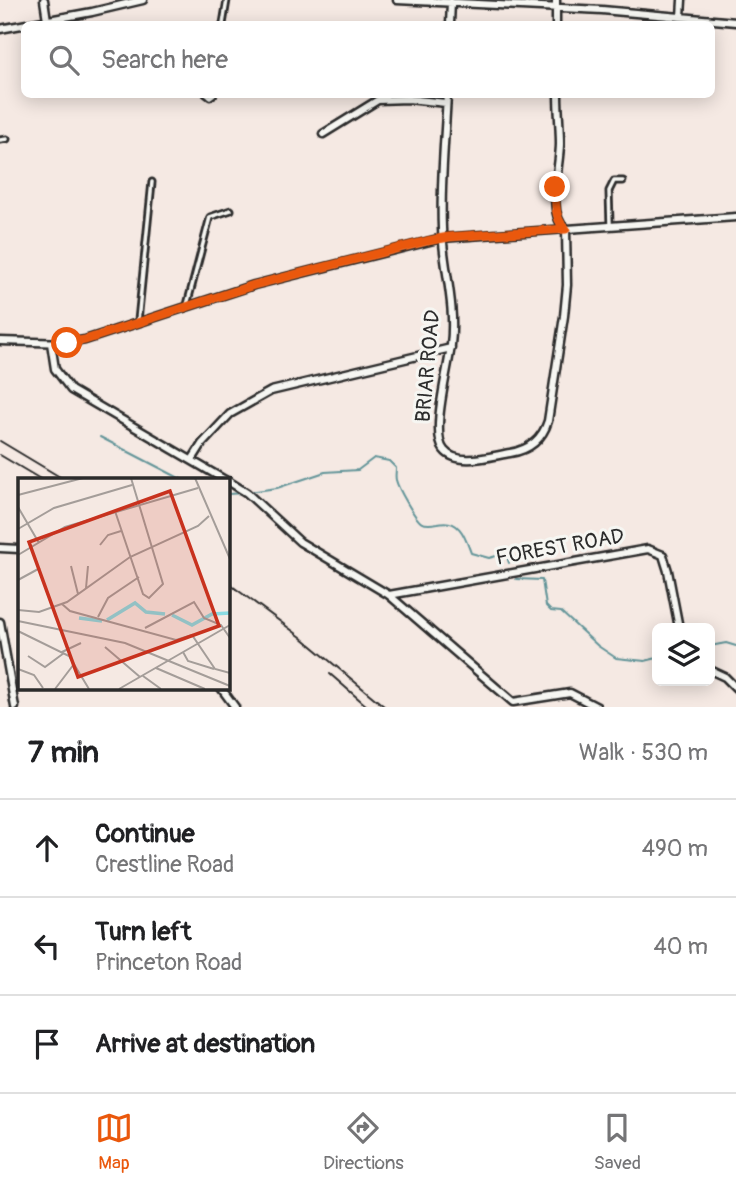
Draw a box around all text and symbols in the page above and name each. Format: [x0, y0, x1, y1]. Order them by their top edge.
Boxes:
search box [21, 21, 715, 98]
icon: search [45, 41, 83, 79]
text: Search here [101, 44, 228, 76]
route end [539, 171, 570, 202]
street label: BRIAR ROAD [410, 309, 446, 423]
route start [51, 327, 82, 358]
inset map [18, 478, 229, 690]
street label: FOREST ROAD [494, 522, 626, 572]
map controls [652, 623, 715, 686]
button: layers [652, 623, 715, 686]
text: 7 min [28, 734, 99, 771]
text: Walk · 530 m [579, 738, 708, 767]
text: Continue [95, 818, 195, 850]
icon: ahead [28, 829, 66, 867]
text: 490 m [642, 834, 708, 863]
text: Crestline Road [95, 850, 234, 879]
text: Turn left [95, 916, 191, 948]
icon: left [28, 927, 66, 965]
text: 40 m [654, 932, 708, 961]
text: Princeton Road [95, 948, 242, 977]
icon: arrive [28, 1025, 66, 1063]
text: Arrive at destination [95, 1028, 315, 1060]
tab: Map [95, 1109, 133, 1175]
tab: Directions [323, 1109, 404, 1175]
tab: Saved [594, 1109, 641, 1175]

